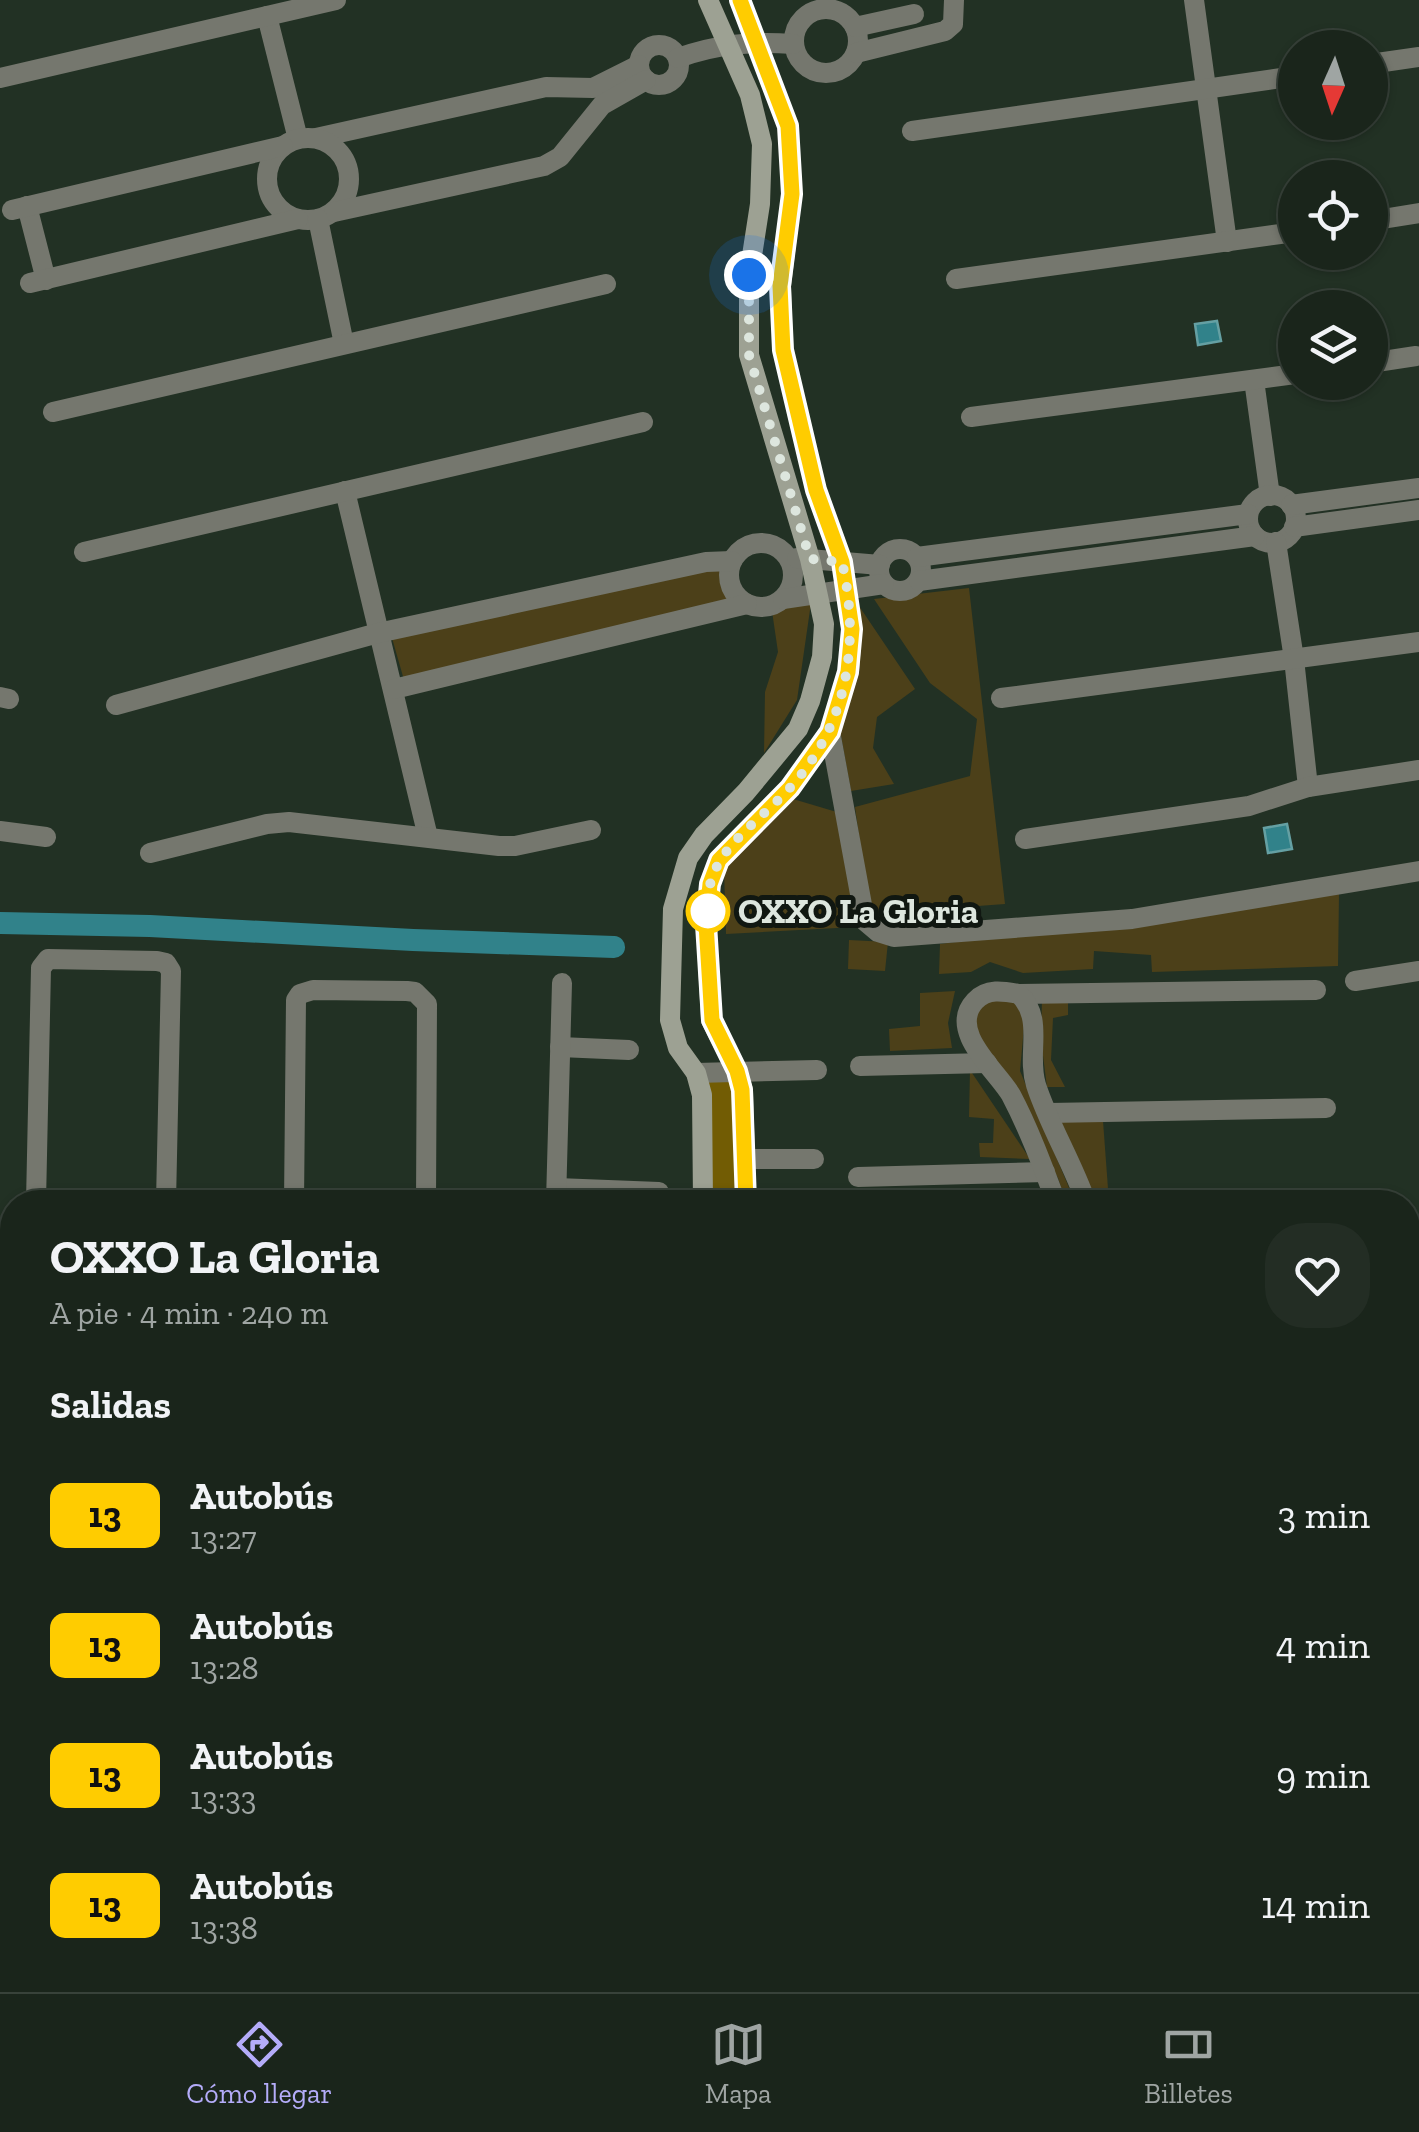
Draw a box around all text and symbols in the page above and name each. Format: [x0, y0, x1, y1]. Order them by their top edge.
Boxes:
north arrow [1278, 30, 1388, 140]
map controls [1278, 30, 1388, 400]
button: locate [1278, 160, 1388, 270]
your location [724, 250, 774, 300]
button: layers [1278, 290, 1388, 400]
marker: OXXO La Gloria [687, 890, 729, 932]
place label: OXXO La Gloria [738, 890, 979, 932]
button: heart [1265, 1223, 1370, 1328]
text: OXXO La Gloria [50, 1228, 380, 1285]
text: A pie · 4 min · 240 m [50, 1294, 328, 1332]
text: Salidas [50, 1382, 171, 1428]
text: Autobús [190, 1473, 333, 1519]
text: 3 min [1278, 1492, 1370, 1538]
text: 13 [89, 1494, 121, 1536]
text: 13:27 [190, 1519, 257, 1557]
text: Autobús [190, 1603, 333, 1649]
text: 4 min [1276, 1622, 1370, 1668]
text: 13 [89, 1624, 121, 1666]
text: 13:28 [190, 1649, 259, 1687]
text: Autobús [190, 1733, 333, 1779]
text: 9 min [1276, 1752, 1370, 1798]
text: 13 [89, 1754, 121, 1796]
text: 13:33 [190, 1779, 256, 1817]
text: Autobús [190, 1863, 333, 1909]
text: 14 min [1261, 1882, 1370, 1928]
text: 13 [89, 1884, 121, 1926]
text: 13:38 [190, 1909, 258, 1947]
tab: Cómo llegar [186, 2017, 332, 2110]
tab: Mapa [705, 2017, 772, 2110]
tab: Billetes [1144, 2017, 1233, 2110]

